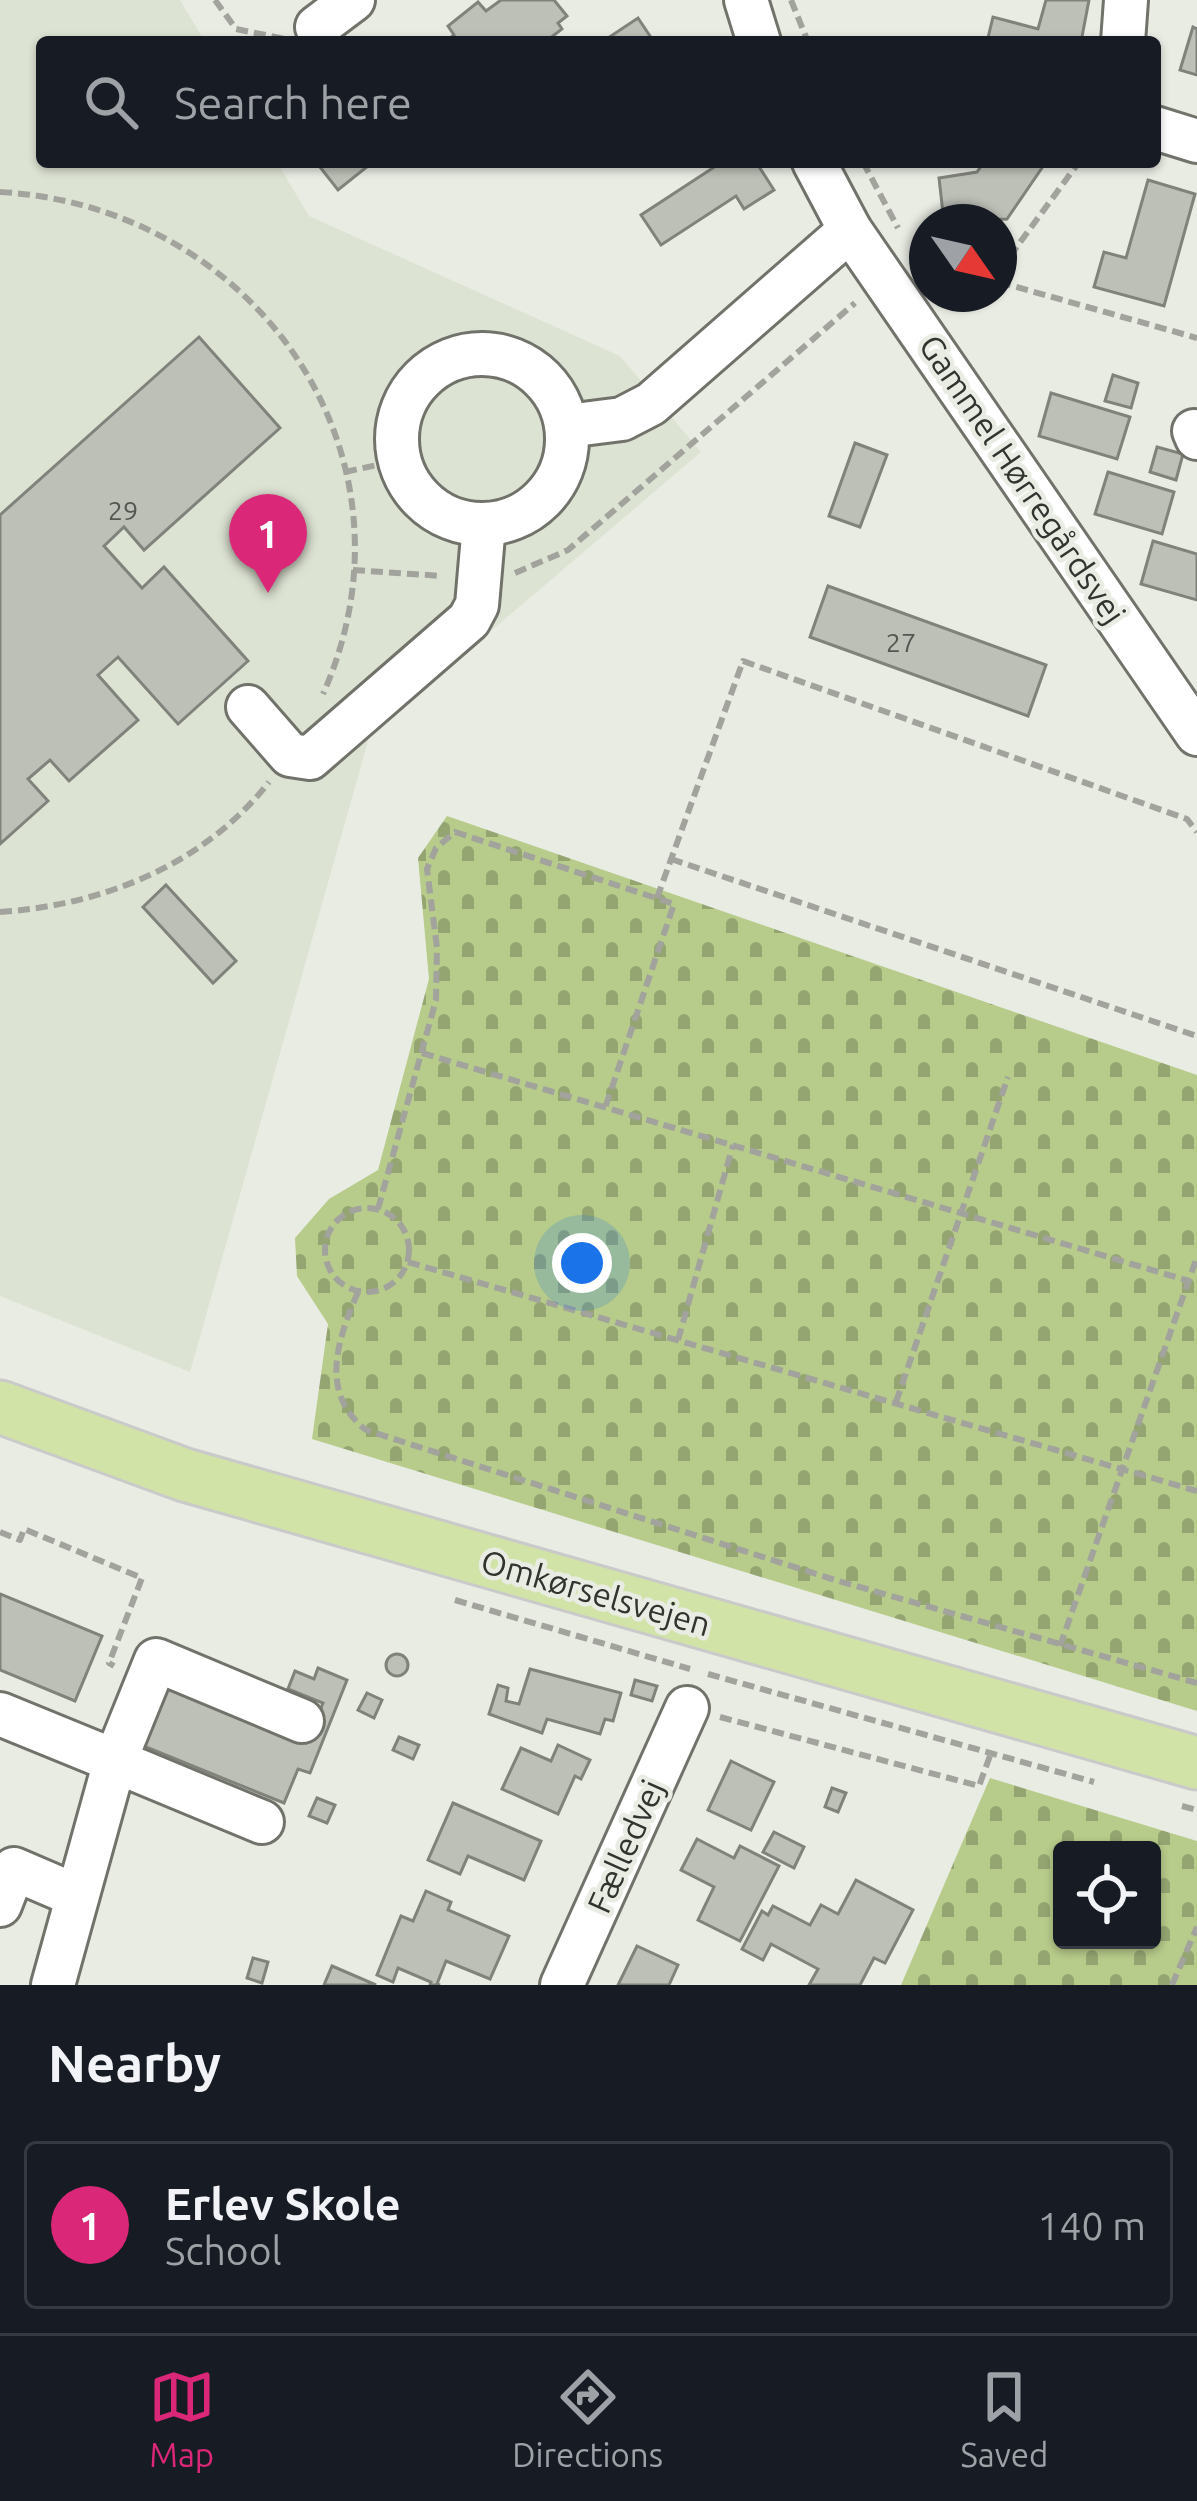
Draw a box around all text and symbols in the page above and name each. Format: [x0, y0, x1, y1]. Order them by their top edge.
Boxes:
search box [36, 36, 1161, 168]
icon: search [78, 69, 144, 135]
text: Search here [174, 77, 412, 128]
north arrow [909, 204, 1017, 312]
street label: Gammel Hørregårdsvej [913, 328, 1133, 630]
pin: 1 [229, 494, 307, 593]
house number: 29 [108, 495, 138, 525]
house number: 27 [886, 627, 916, 657]
your location [552, 1233, 612, 1293]
street label: Omkørselsvejen [477, 1542, 715, 1642]
street label: Fælledvej [579, 1774, 671, 1918]
map controls [1053, 1841, 1161, 1949]
button: locate [1053, 1841, 1161, 1949]
text: Nearby [48, 2034, 221, 2092]
text: Erlev Skole [165, 2178, 401, 2229]
text: 1 [79, 2204, 101, 2247]
text: 140 m [1037, 2204, 1146, 2247]
text: School [165, 2229, 282, 2272]
tab: Map [149, 2364, 215, 2473]
tab: Directions [512, 2364, 663, 2473]
tab: Saved [960, 2364, 1048, 2473]

